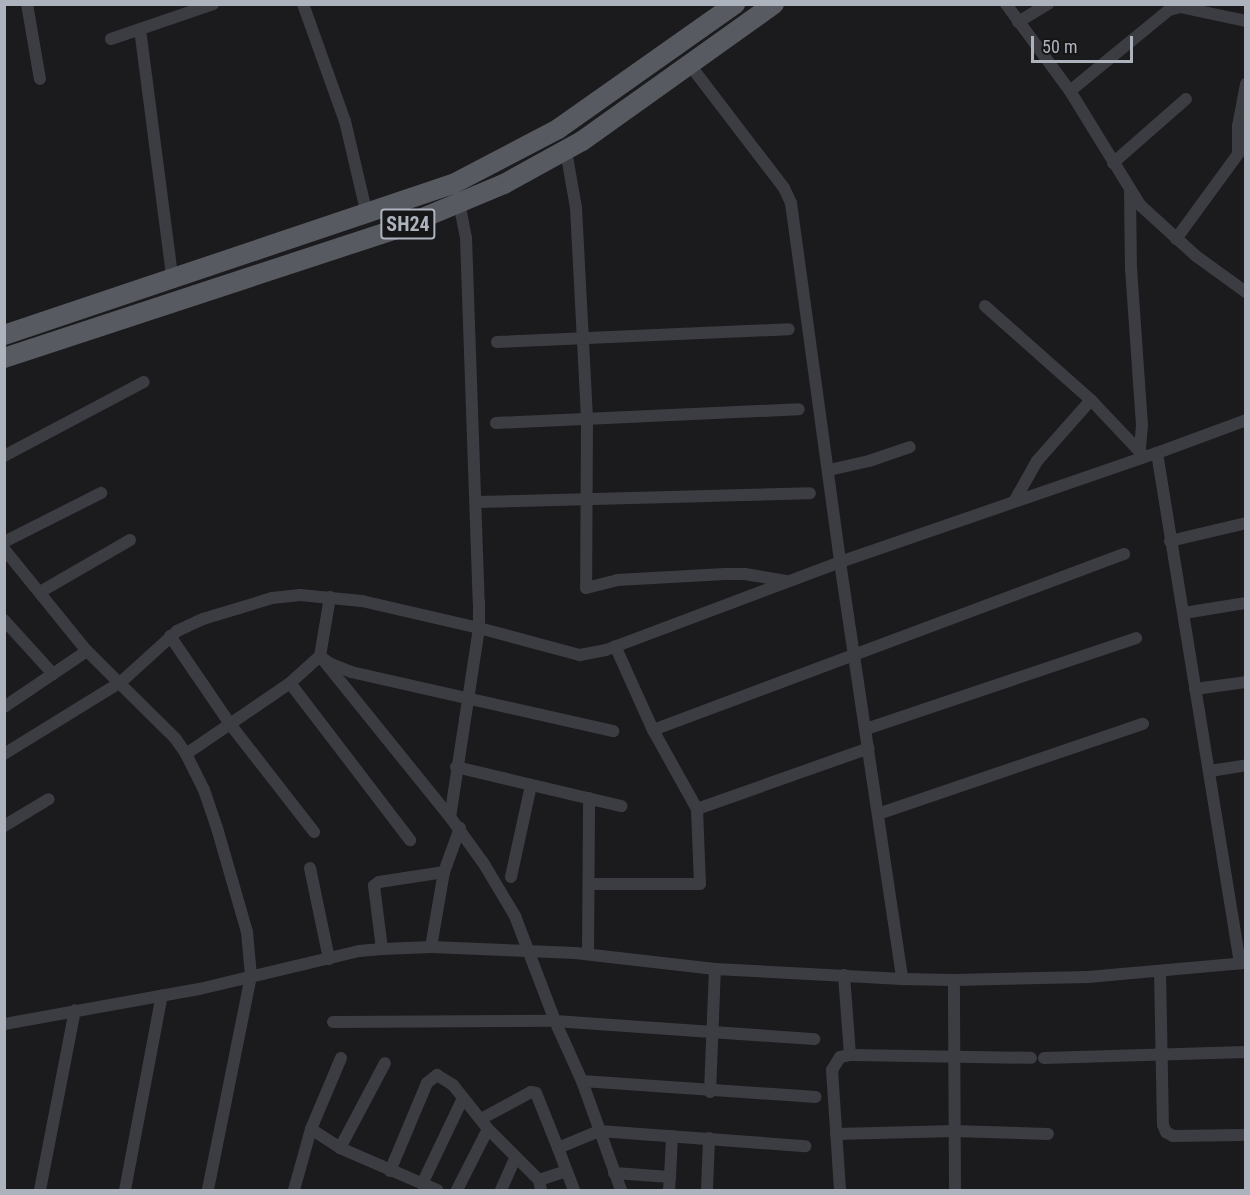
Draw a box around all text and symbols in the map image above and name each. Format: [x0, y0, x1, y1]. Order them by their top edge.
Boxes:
scale bar [1034, 24, 1136, 62]
text: 50 m [1042, 36, 1077, 57]
road number: SH24 [380, 207, 436, 241]

